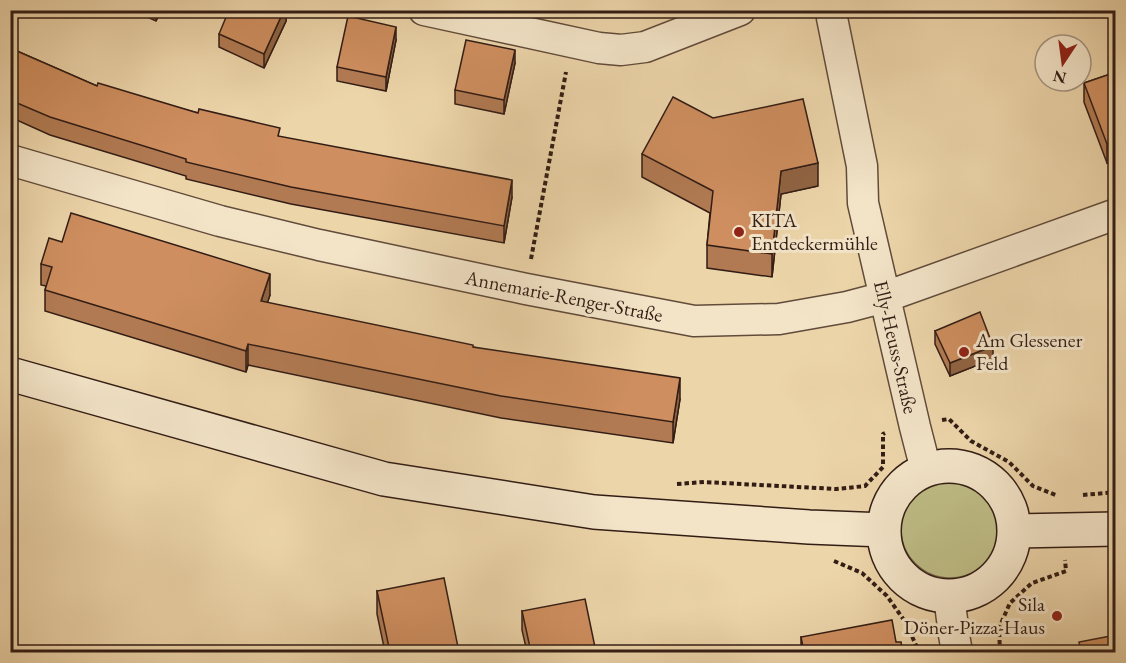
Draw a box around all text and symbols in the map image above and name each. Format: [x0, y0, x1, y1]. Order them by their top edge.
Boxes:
north arrow [1033, 33, 1093, 93]
text: N [1051, 65, 1068, 89]
place label: KITA Entdeckermühle [751, 207, 878, 256]
marker: KITA Entdeckermühle [732, 225, 746, 239]
street label: Annemarie-Renger-Straße [462, 264, 665, 328]
street label: Elly-Heuss-Straße [868, 278, 924, 416]
place label: Am Glessener Feld [975, 327, 1083, 376]
marker: Am Glessener Feld [957, 345, 971, 359]
place label: Sila Döner-Pizza-Haus [904, 591, 1045, 640]
marker: Sila Döner-Pizza-Haus [1050, 609, 1064, 623]

